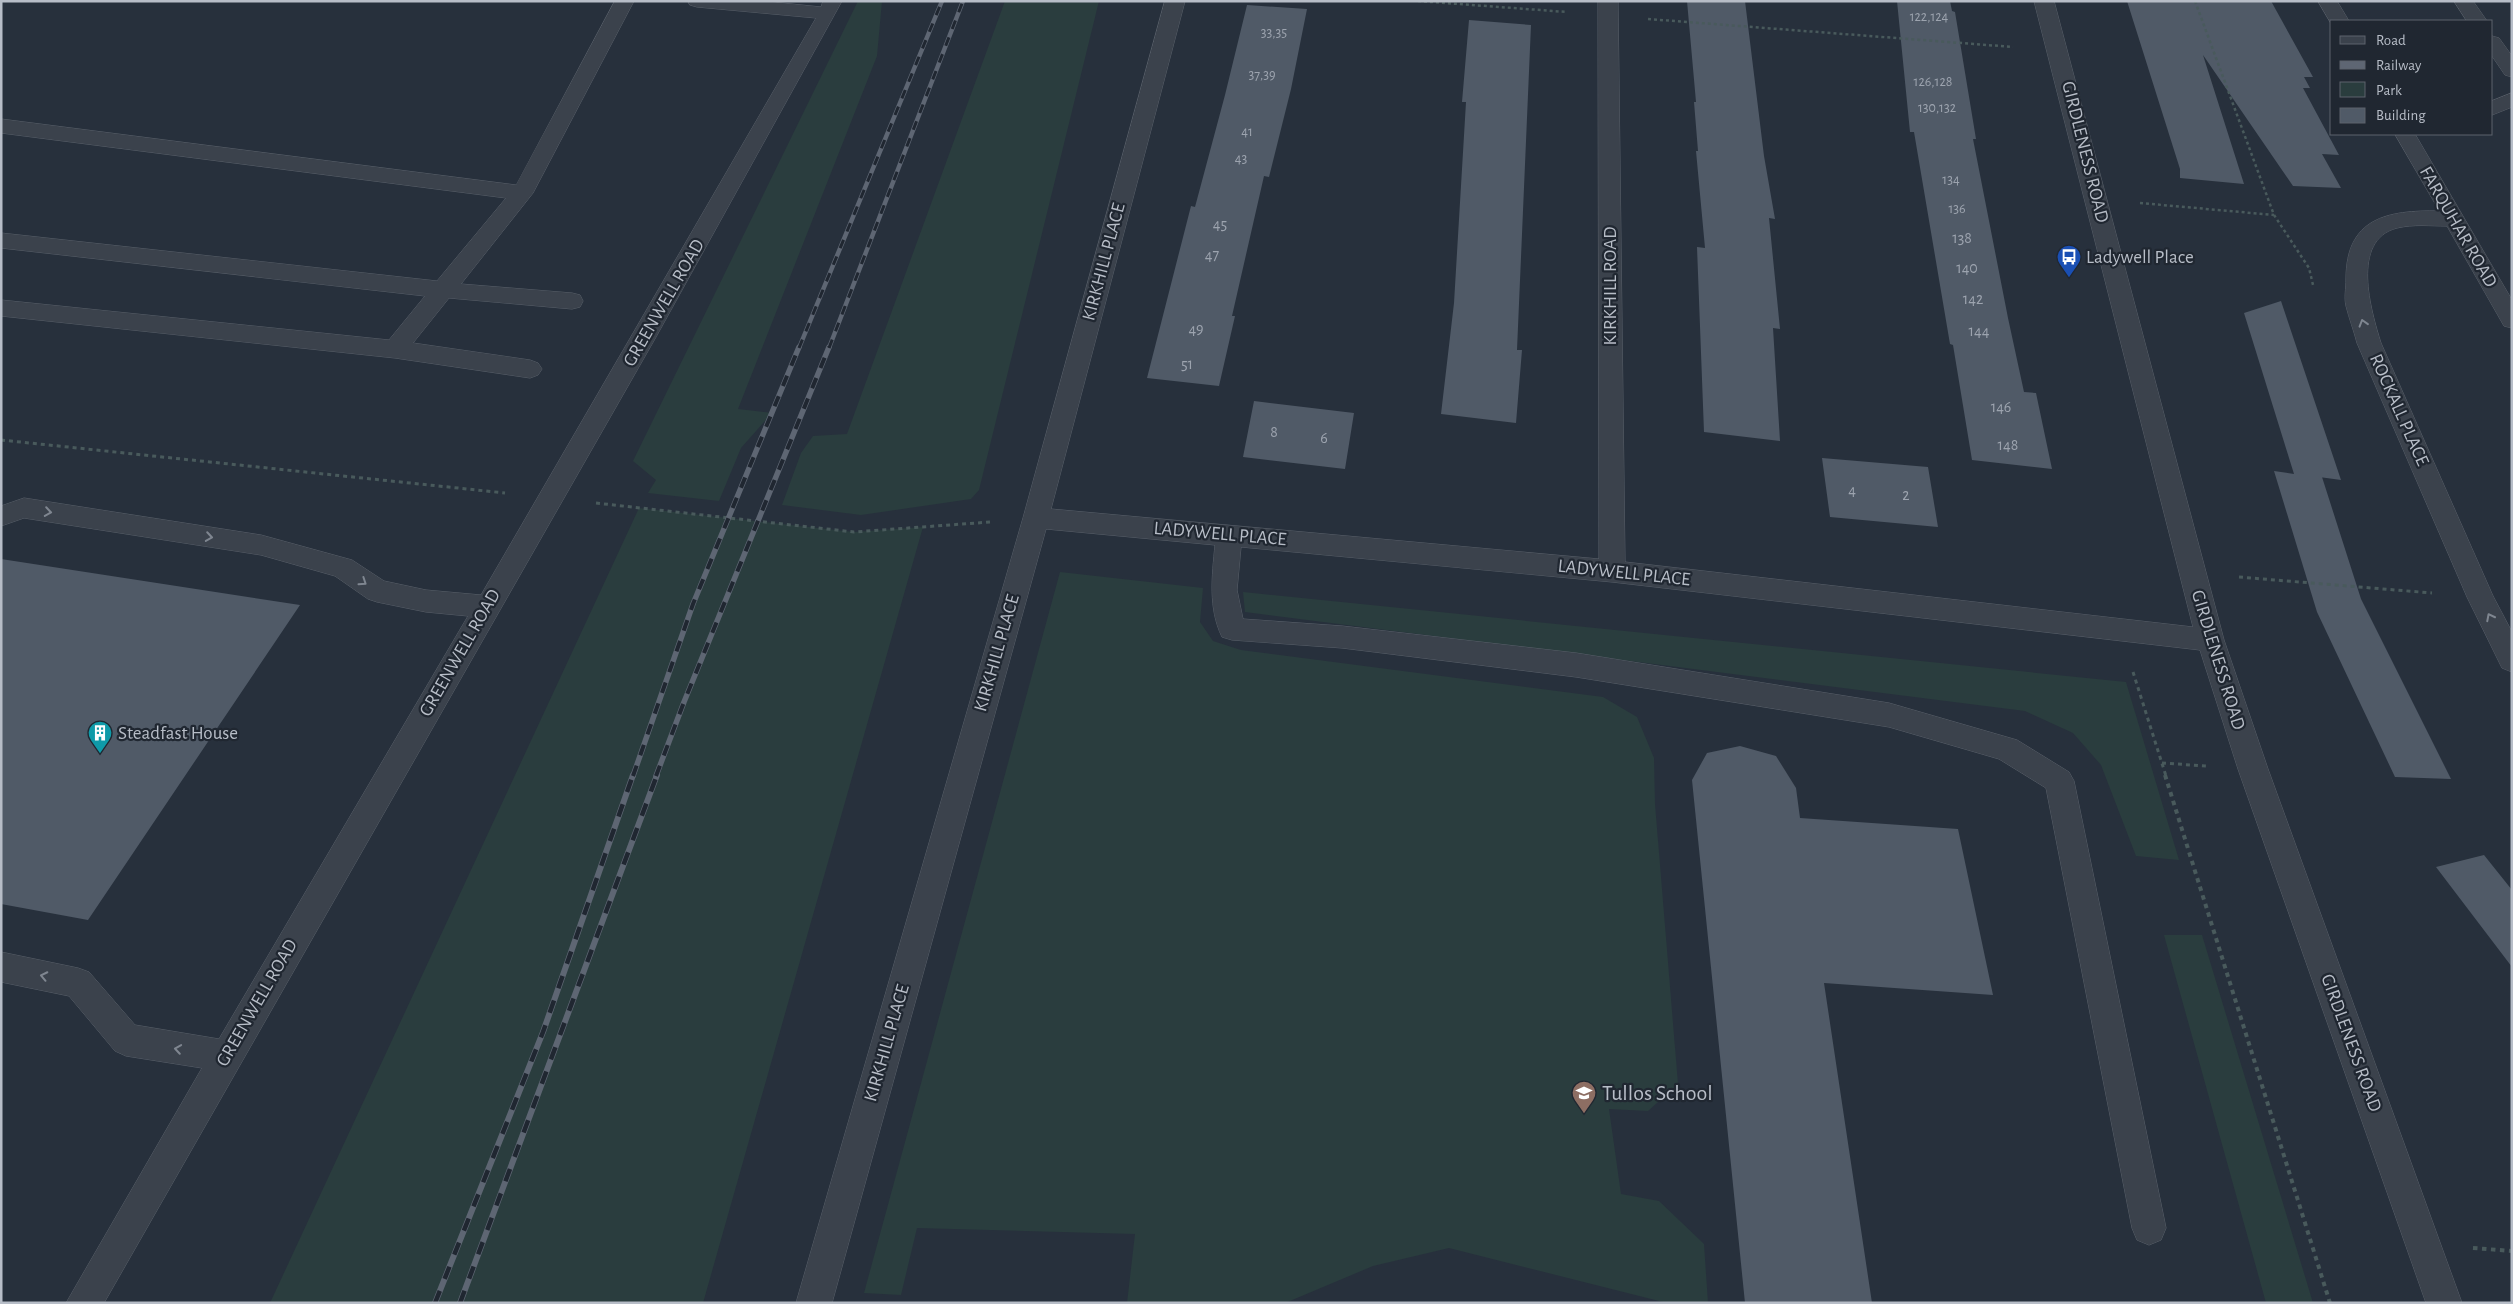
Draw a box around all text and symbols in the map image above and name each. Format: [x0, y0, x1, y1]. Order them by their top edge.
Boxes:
house number: 122,124 [1910, 10, 1949, 24]
legend [2330, 20, 2493, 135]
house number: 33,35 [1261, 26, 1287, 40]
text: Road [2376, 33, 2406, 48]
text: Railway [2376, 58, 2422, 73]
house number: 37,39 [1248, 68, 1276, 82]
house number: 126,128 [1914, 75, 1952, 89]
street label: GIRDLENESS ROAD [2058, 79, 2112, 225]
text: Park [2376, 83, 2402, 98]
house number: 130,132 [1918, 101, 1956, 115]
text: Building [2376, 108, 2426, 123]
house number: 41 [1241, 125, 1253, 139]
house number: 43 [1235, 152, 1247, 166]
street label: FARQUHAR ROAD [2416, 163, 2500, 291]
house number: 134 [1942, 173, 1960, 187]
street label: KIRKHILL PLACE [1079, 201, 1129, 323]
house number: 136 [1948, 202, 1966, 216]
house number: 45 [1213, 216, 1227, 232]
street label: KIRKHILL ROAD [1601, 227, 1620, 345]
house number: 138 [1952, 230, 1972, 246]
street label: GREENWELL ROAD [620, 236, 708, 370]
bus stop icon: Ladywell Place [2056, 244, 2082, 278]
house number: 47 [1205, 247, 1220, 263]
place label: Ladywell Place [2086, 248, 2194, 267]
house number: 140 [1956, 260, 1978, 276]
house number: 142 [1963, 291, 1983, 307]
one-way arrow [2359, 319, 2369, 328]
house number: 49 [1188, 321, 1204, 337]
house number: 144 [1969, 323, 1990, 339]
street label: ROCKALL PLACE [2366, 351, 2432, 469]
house number: 51 [1181, 356, 1193, 372]
house number: 146 [1991, 399, 2011, 415]
house number: 8 [1270, 424, 1278, 440]
house number: 6 [1320, 430, 1328, 446]
house number: 148 [1998, 437, 2018, 453]
house number: 4 [1848, 482, 1856, 498]
house number: 2 [1902, 487, 1910, 503]
one-way arrow [44, 506, 53, 516]
street label: LADYWELL PLACE [1153, 519, 1287, 549]
one-way arrow [204, 531, 213, 541]
street label: LADYWELL PLACE [1557, 557, 1691, 589]
one-way arrow [358, 576, 367, 585]
street label: GREENWELL ROAD [416, 586, 504, 720]
street label: GIRDLENESS ROAD [2188, 588, 2248, 732]
street label: KIRKHILL PLACE [971, 592, 1023, 714]
one-way arrow [2486, 613, 2496, 622]
building icon: Steadfast House [87, 720, 113, 754]
place label: Steadfast House [118, 724, 238, 743]
street label: GREENWELL ROAD [213, 936, 301, 1070]
one-way arrow [39, 971, 48, 982]
street label: GIRDLENESS ROAD [2317, 972, 2385, 1114]
street label: KIRKHILL PLACE [861, 982, 913, 1104]
one-way arrow [174, 1044, 182, 1054]
school or university icon: Tullos School [1571, 1080, 1597, 1114]
place label: Tullos School [1602, 1082, 1713, 1104]

